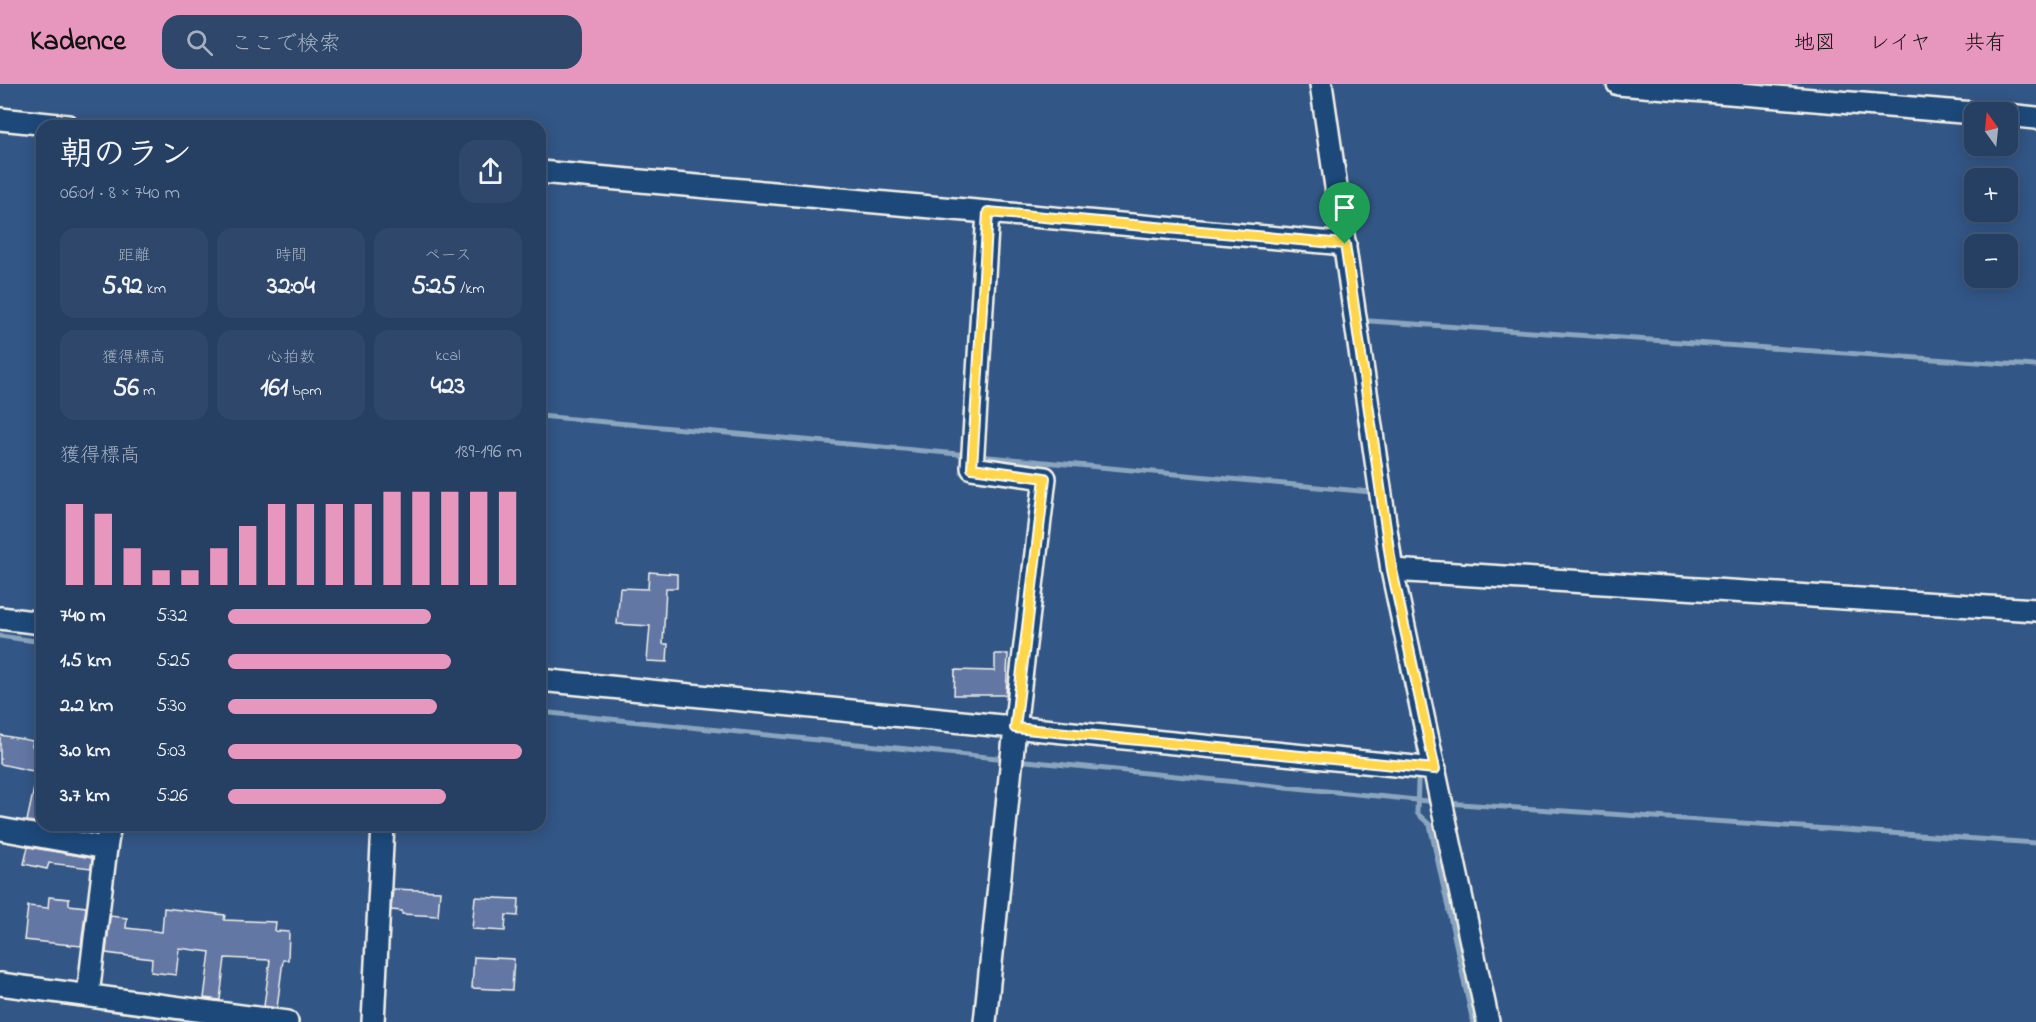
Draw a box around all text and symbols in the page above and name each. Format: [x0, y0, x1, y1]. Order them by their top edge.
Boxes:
search box [162, 15, 582, 69]
text: Kadence [30, 22, 126, 63]
icon: search [183, 26, 216, 59]
text: ここで検索 [231, 29, 341, 61]
text: 地図 [1794, 29, 1836, 59]
text: レイヤ [1869, 29, 1931, 59]
text: 共有 [1964, 29, 2006, 59]
north arrow [1964, 102, 2018, 156]
map controls [1964, 102, 2018, 288]
text: 朝のラン [60, 132, 192, 180]
button: share [459, 140, 522, 203]
button: + [1964, 168, 2018, 222]
text: 06:01 · 8 × 740 m [60, 179, 180, 208]
pin [1319, 182, 1370, 244]
icon: arrive [1328, 191, 1361, 224]
button: − [1964, 234, 2018, 288]
text: 距離 [118, 244, 150, 268]
text: 時間 [275, 244, 307, 268]
text: ペース [424, 244, 472, 268]
text: 5.92 [102, 268, 143, 306]
text: 32:04 [267, 268, 315, 306]
text: 5:25 [411, 268, 456, 306]
text: km [143, 277, 166, 301]
text: /km [456, 277, 485, 301]
text: kcal [435, 344, 461, 368]
text: 獲得標高 [102, 346, 166, 370]
text: 心拍数 [267, 346, 315, 370]
text: 423 [431, 368, 465, 406]
text: 56 [113, 370, 139, 408]
text: 161 [260, 370, 288, 408]
text: m [139, 379, 155, 403]
text: bpm [288, 379, 322, 403]
text: 189–196 m [455, 438, 522, 467]
text: 獲得標高 [60, 442, 140, 471]
text: 740 m [60, 602, 106, 631]
text: 5:32 [156, 602, 187, 631]
text: 1.5 km [60, 647, 111, 676]
text: 5:25 [156, 647, 191, 676]
text: 2.2 km [60, 692, 113, 721]
text: 5:30 [156, 692, 186, 721]
text: 3.0 km [60, 737, 110, 766]
text: 5:03 [156, 737, 186, 766]
text: 3.7 km [60, 782, 110, 811]
text: 5:26 [156, 782, 188, 811]

